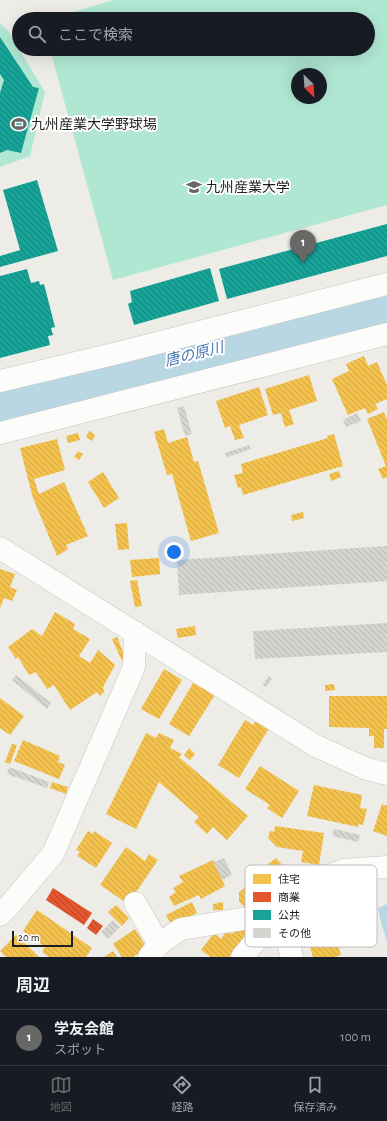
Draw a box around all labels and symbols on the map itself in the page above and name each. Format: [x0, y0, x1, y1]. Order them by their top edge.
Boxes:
north arrow [291, 68, 327, 104]
sports icon: 九州産業大学野球場 [10, 115, 28, 133]
place label: 九州産業大学野球場 [31, 116, 157, 132]
school or university icon: 九州産業大学 [185, 178, 203, 196]
place label: 九州産業大学 [206, 179, 290, 195]
pin: 1 [290, 230, 316, 263]
water label: 唐の原川 [163, 338, 227, 369]
your location [164, 542, 184, 562]
legend [245, 865, 377, 947]
text: 住宅 [278, 873, 300, 885]
text: 商業 [278, 892, 300, 903]
text: 公共 [278, 909, 300, 921]
text: その他 [278, 928, 311, 939]
scale bar [12, 929, 73, 948]

